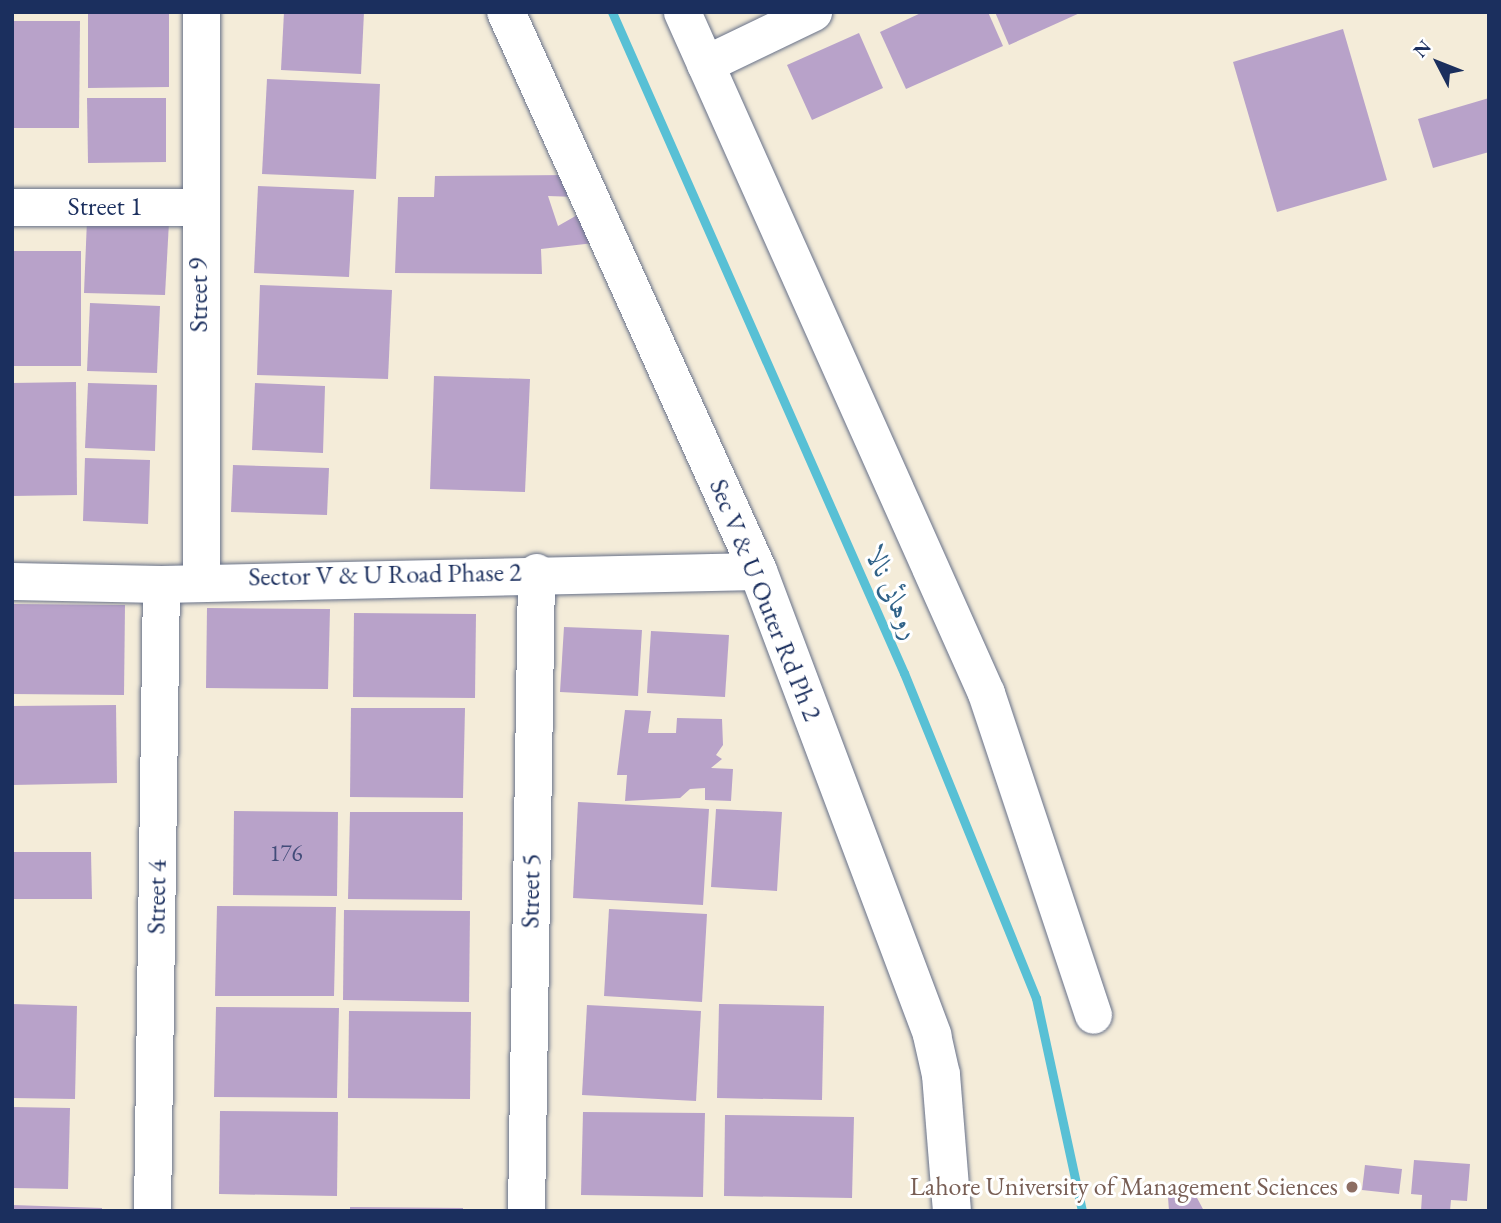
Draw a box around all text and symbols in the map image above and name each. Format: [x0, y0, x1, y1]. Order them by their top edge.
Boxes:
north arrow [1403, 28, 1473, 98]
text: N [1408, 35, 1436, 63]
street label: Street 1 [68, 191, 142, 223]
street label: Street 9 [183, 258, 215, 332]
street label: Sec V & U Outer Rd Ph 2 [702, 475, 828, 725]
water label: روہائی نالا [859, 542, 929, 644]
street label: Sector V & U Road Phase 2 [248, 557, 522, 593]
house number: 176 [269, 839, 303, 867]
street label: Street 5 [515, 853, 547, 929]
street label: Street 4 [141, 859, 173, 935]
place label: Lahore University of Management Sciences [910, 1171, 1338, 1203]
marker: Lahore University of Management Sciences [1344, 1179, 1360, 1195]

